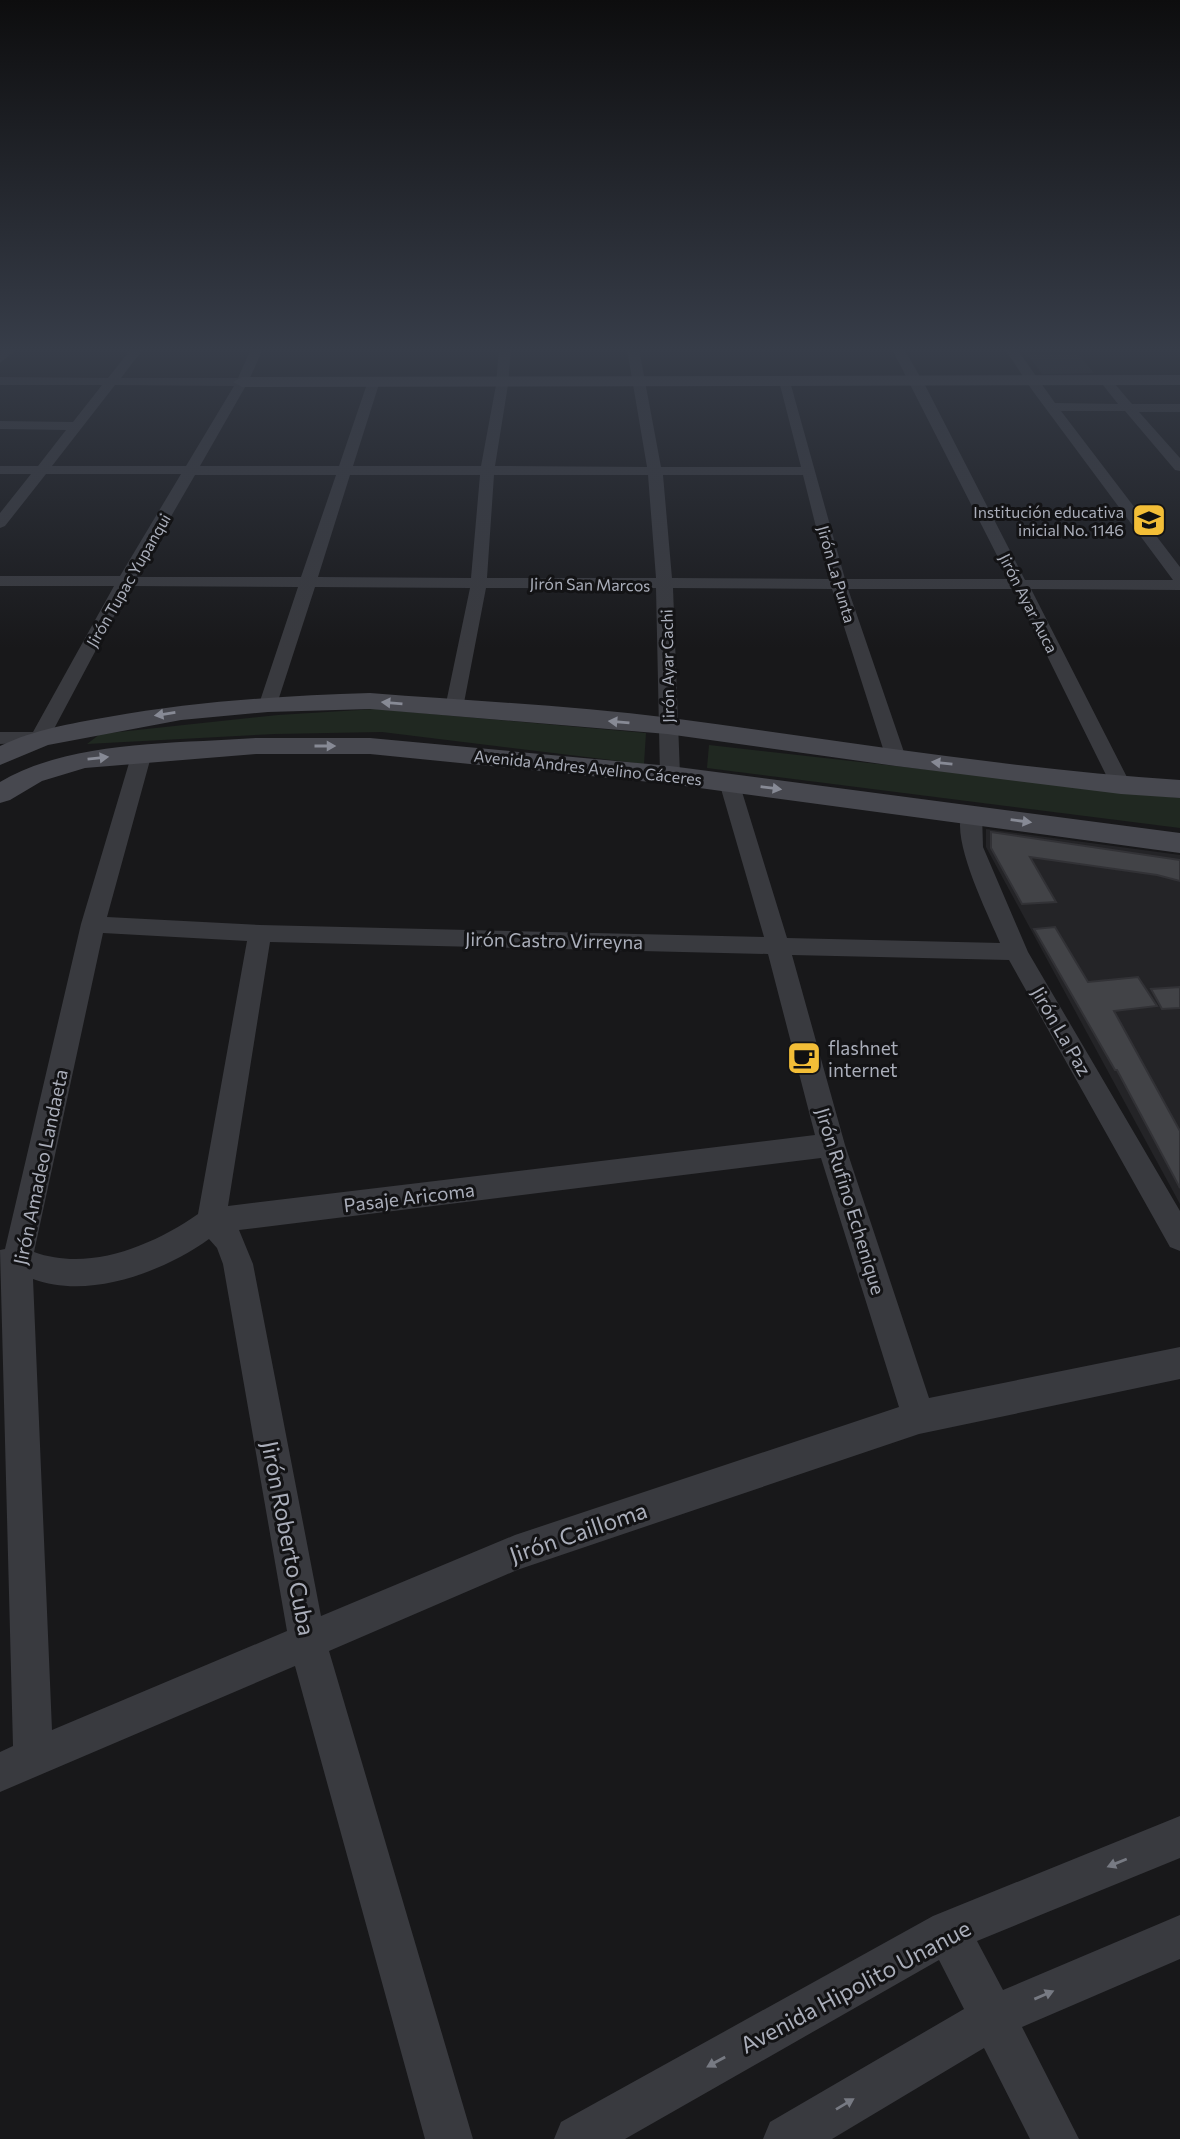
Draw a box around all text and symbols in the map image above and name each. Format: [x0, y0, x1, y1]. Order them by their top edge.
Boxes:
school or university icon: Institución educativa inicial No. 1146 [1130, 501, 1168, 539]
place label: Institución educativa inicial No. 1146 [973, 502, 1124, 539]
street label: Jirón Tupac Yupanqui [82, 510, 174, 650]
street label: Jirón La Punta [814, 523, 860, 625]
street label: Jirón Ayar Auca [996, 550, 1062, 656]
street label: Jirón San Marcos [529, 573, 651, 595]
street label: Jirón Ayar Cachi [657, 609, 677, 723]
one-way arrow [381, 697, 403, 708]
one-way arrow [154, 709, 176, 720]
one-way arrow [608, 716, 630, 727]
one-way arrow [315, 740, 337, 752]
street label: Avenida Andres Avelino Cáceres [473, 746, 703, 788]
one-way arrow [88, 752, 110, 763]
one-way arrow [931, 758, 953, 769]
one-way arrow [760, 783, 782, 794]
one-way arrow [1010, 816, 1032, 827]
street label: Jirón Castro Virreyna [465, 927, 643, 953]
street label: Jirón La Paz [1027, 982, 1097, 1080]
place label: flashnet internet [828, 1036, 899, 1081]
cafe icon: flashnet internet [785, 1039, 823, 1077]
street label: Jirón Amadeo Landaeta [8, 1067, 72, 1267]
street label: Jirón Rufino Echenique [812, 1105, 890, 1297]
street label: Pasaje Aricoma [342, 1178, 476, 1216]
street label: Jirón Roberto Cuba [256, 1438, 322, 1638]
street label: Jirón Cailloma [505, 1495, 651, 1569]
one-way arrow [1106, 1858, 1127, 1869]
street label: Avenida Hipolito Unanue [735, 1913, 975, 2059]
one-way arrow [1034, 1989, 1055, 2000]
one-way arrow [706, 2056, 726, 2067]
one-way arrow [836, 2098, 855, 2110]

